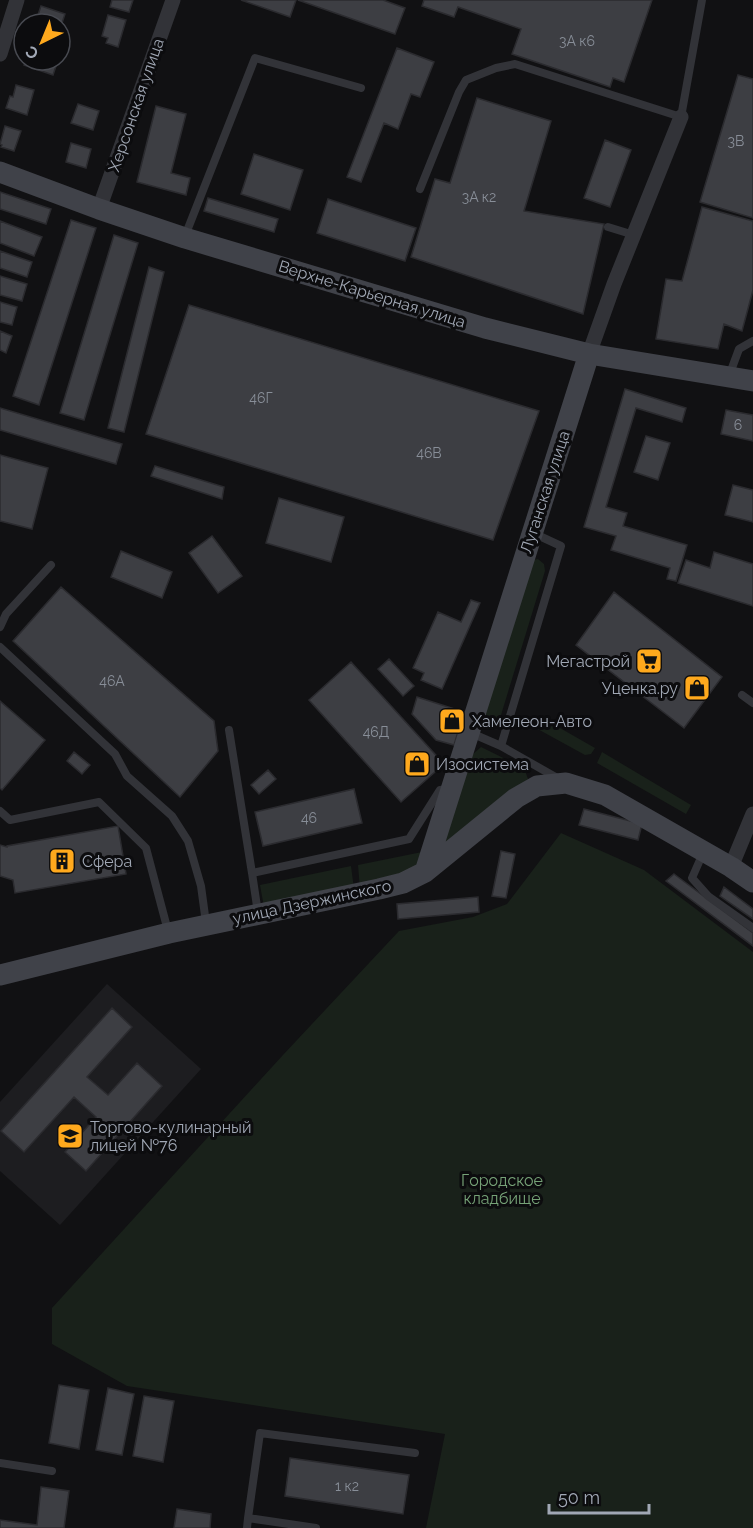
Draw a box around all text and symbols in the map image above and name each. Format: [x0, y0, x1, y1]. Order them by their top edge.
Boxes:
north arrow [12, 12, 72, 72]
house number: 3А к6 [559, 33, 595, 49]
street label: Херсонская улица [104, 36, 168, 174]
text: С [22, 42, 43, 63]
house number: 3В [728, 133, 744, 149]
house number: 3А к2 [462, 189, 496, 205]
street label: Верхне-Карьерная улица [276, 256, 468, 332]
house number: 46Г [249, 390, 273, 406]
house number: 6 [734, 417, 742, 433]
street label: Луганская улица [516, 428, 574, 556]
house number: 46В [416, 445, 442, 461]
supermarket icon: Мегастрой [634, 646, 664, 676]
place label: Мегастрой [546, 652, 630, 671]
house number: 46А [99, 673, 125, 689]
shop icon: Уценка.ру [682, 673, 712, 703]
place label: Уценка.ру [602, 679, 678, 698]
shop icon: Хамелеон-Авто [437, 706, 467, 736]
place label: Хамелеон-Авто [472, 712, 592, 731]
house number: 46Д [363, 724, 389, 740]
shop icon: Изосистема [402, 749, 432, 779]
place label: Изосистема [436, 755, 529, 774]
house number: 46 [301, 810, 317, 826]
building icon: Сфера [47, 846, 77, 876]
place label: Сфера [82, 852, 132, 871]
street label: улица Дзержинского [231, 876, 393, 928]
place label: Торгово-кулинарный лицей №76 [90, 1118, 251, 1155]
school or university icon: Торгово-кулинарный лицей №76 [55, 1121, 85, 1151]
park label: Городское кладбище [461, 1171, 543, 1208]
scale bar [549, 1477, 650, 1515]
house number: 1 к2 [335, 1478, 359, 1494]
text: 50 m [558, 1487, 600, 1508]

